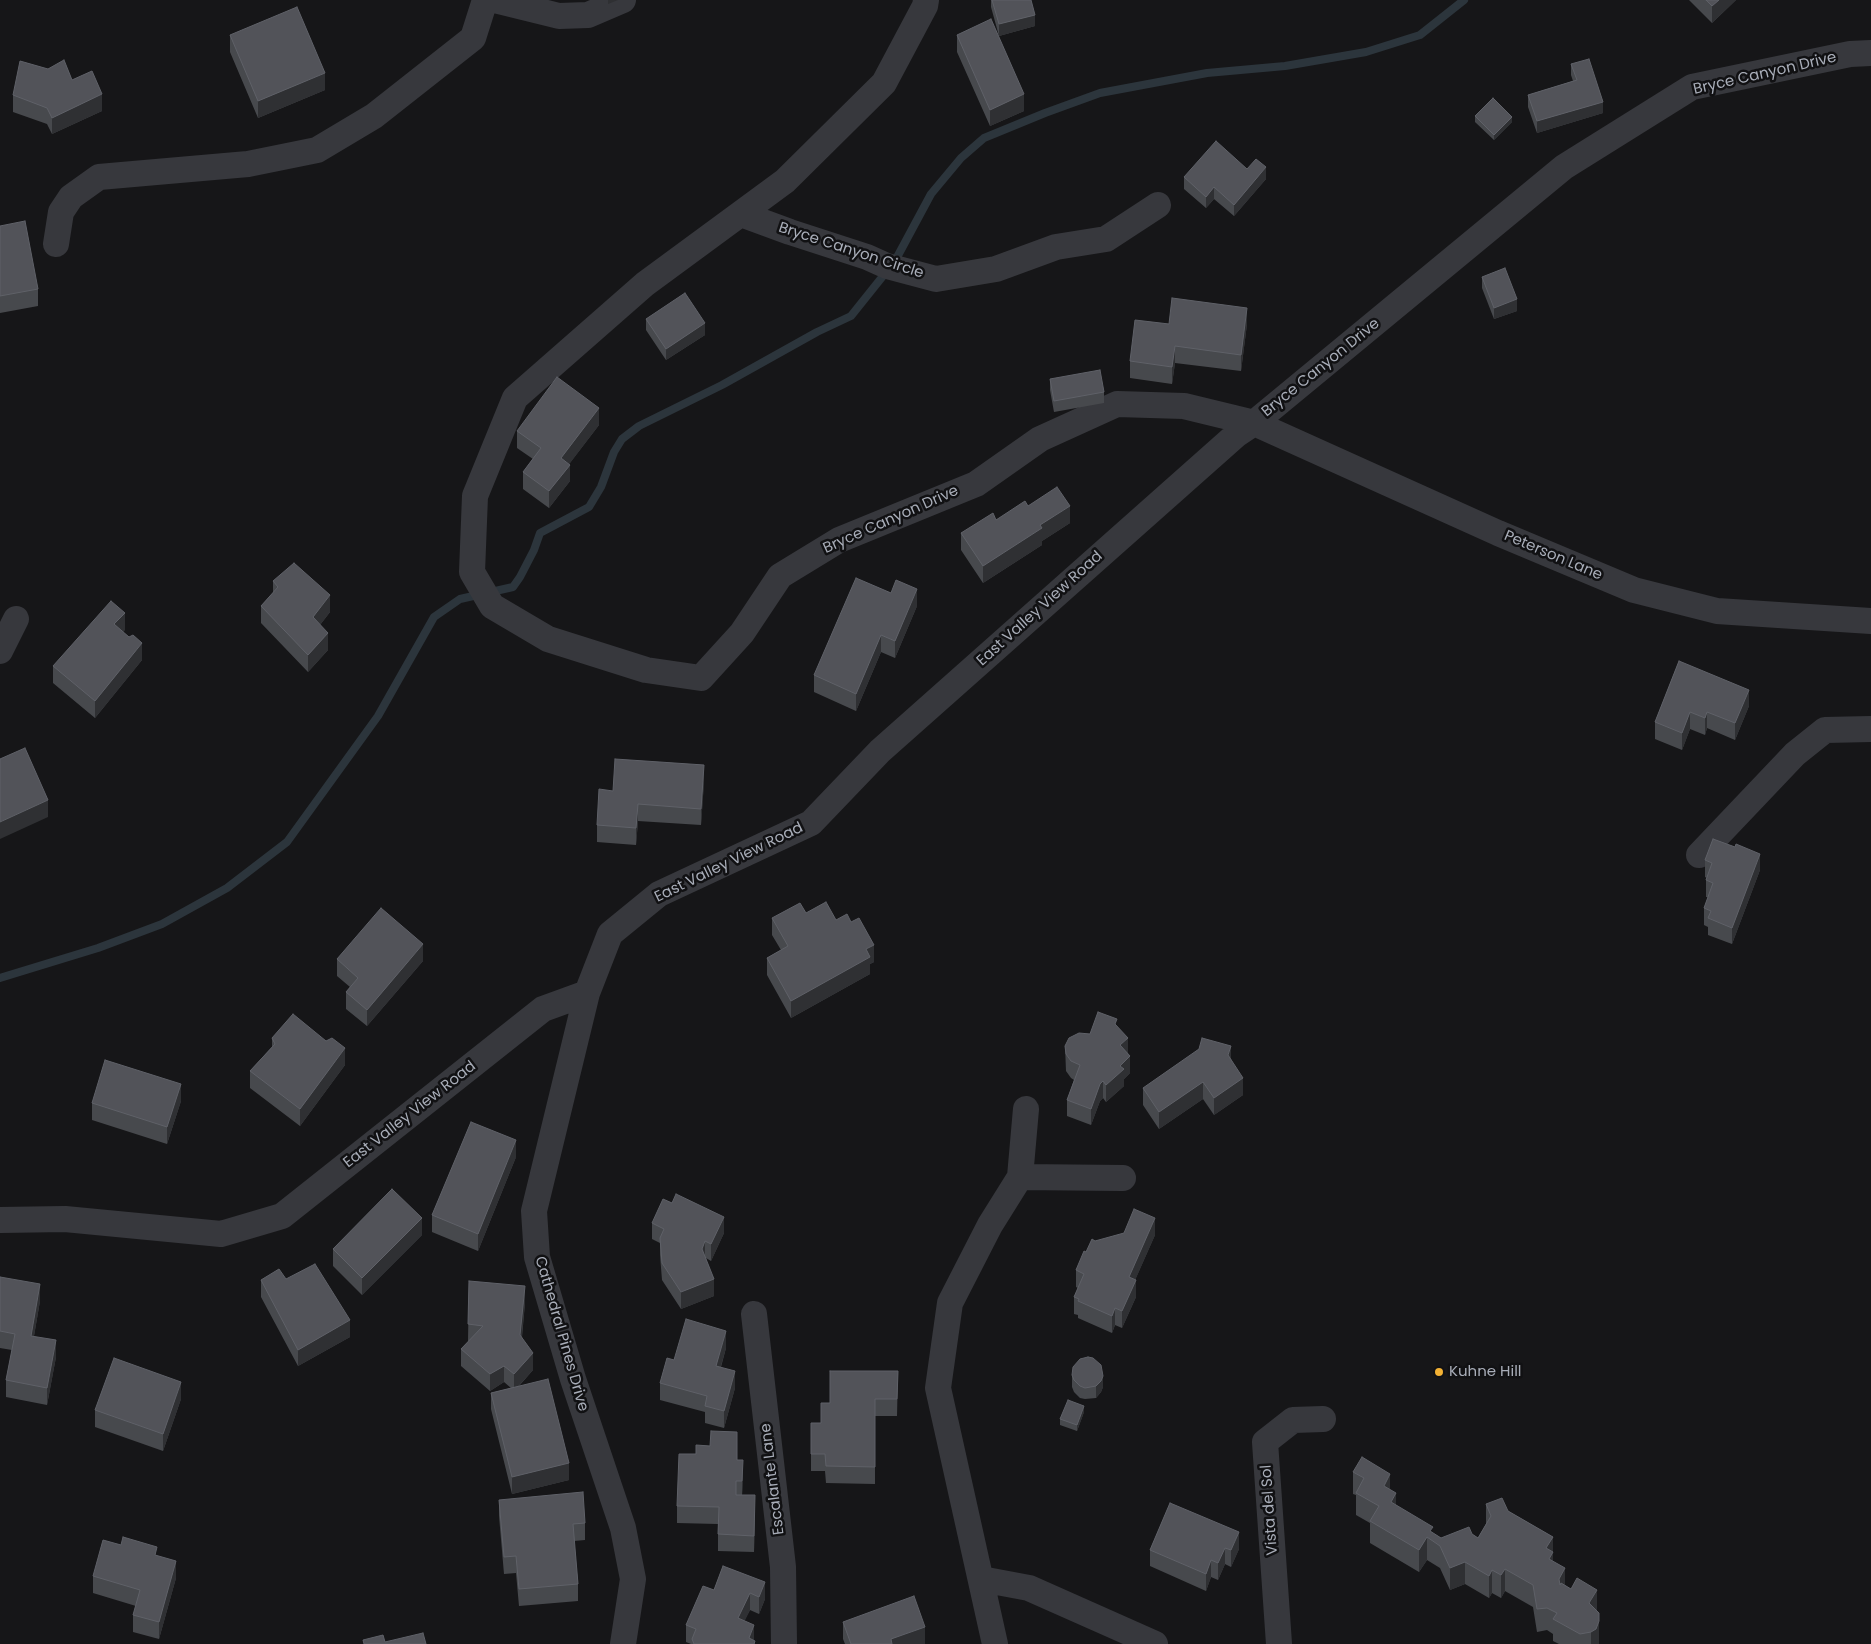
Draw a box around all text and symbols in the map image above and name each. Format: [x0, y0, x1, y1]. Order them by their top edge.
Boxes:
street label: Bryce Canyon Drive [1692, 49, 1838, 99]
street label: Bryce Canyon Circle [776, 219, 926, 283]
street label: Bryce Canyon Drive [1259, 315, 1383, 421]
street label: Bryce Canyon Drive [821, 482, 961, 558]
street label: Peterson Lane [1501, 527, 1605, 585]
street label: East Valley View Road [973, 548, 1107, 670]
street label: East Valley View Road [652, 819, 806, 907]
street label: East Valley View Road [340, 1058, 480, 1172]
street label: Cathedral Pines Drive [530, 1254, 592, 1414]
place label: Kuhne Hill [1449, 1363, 1522, 1381]
marker: Kuhne Hill [1433, 1366, 1445, 1378]
street label: Escalante Lane [757, 1422, 789, 1536]
street label: Vista del Sol [1258, 1464, 1282, 1556]

